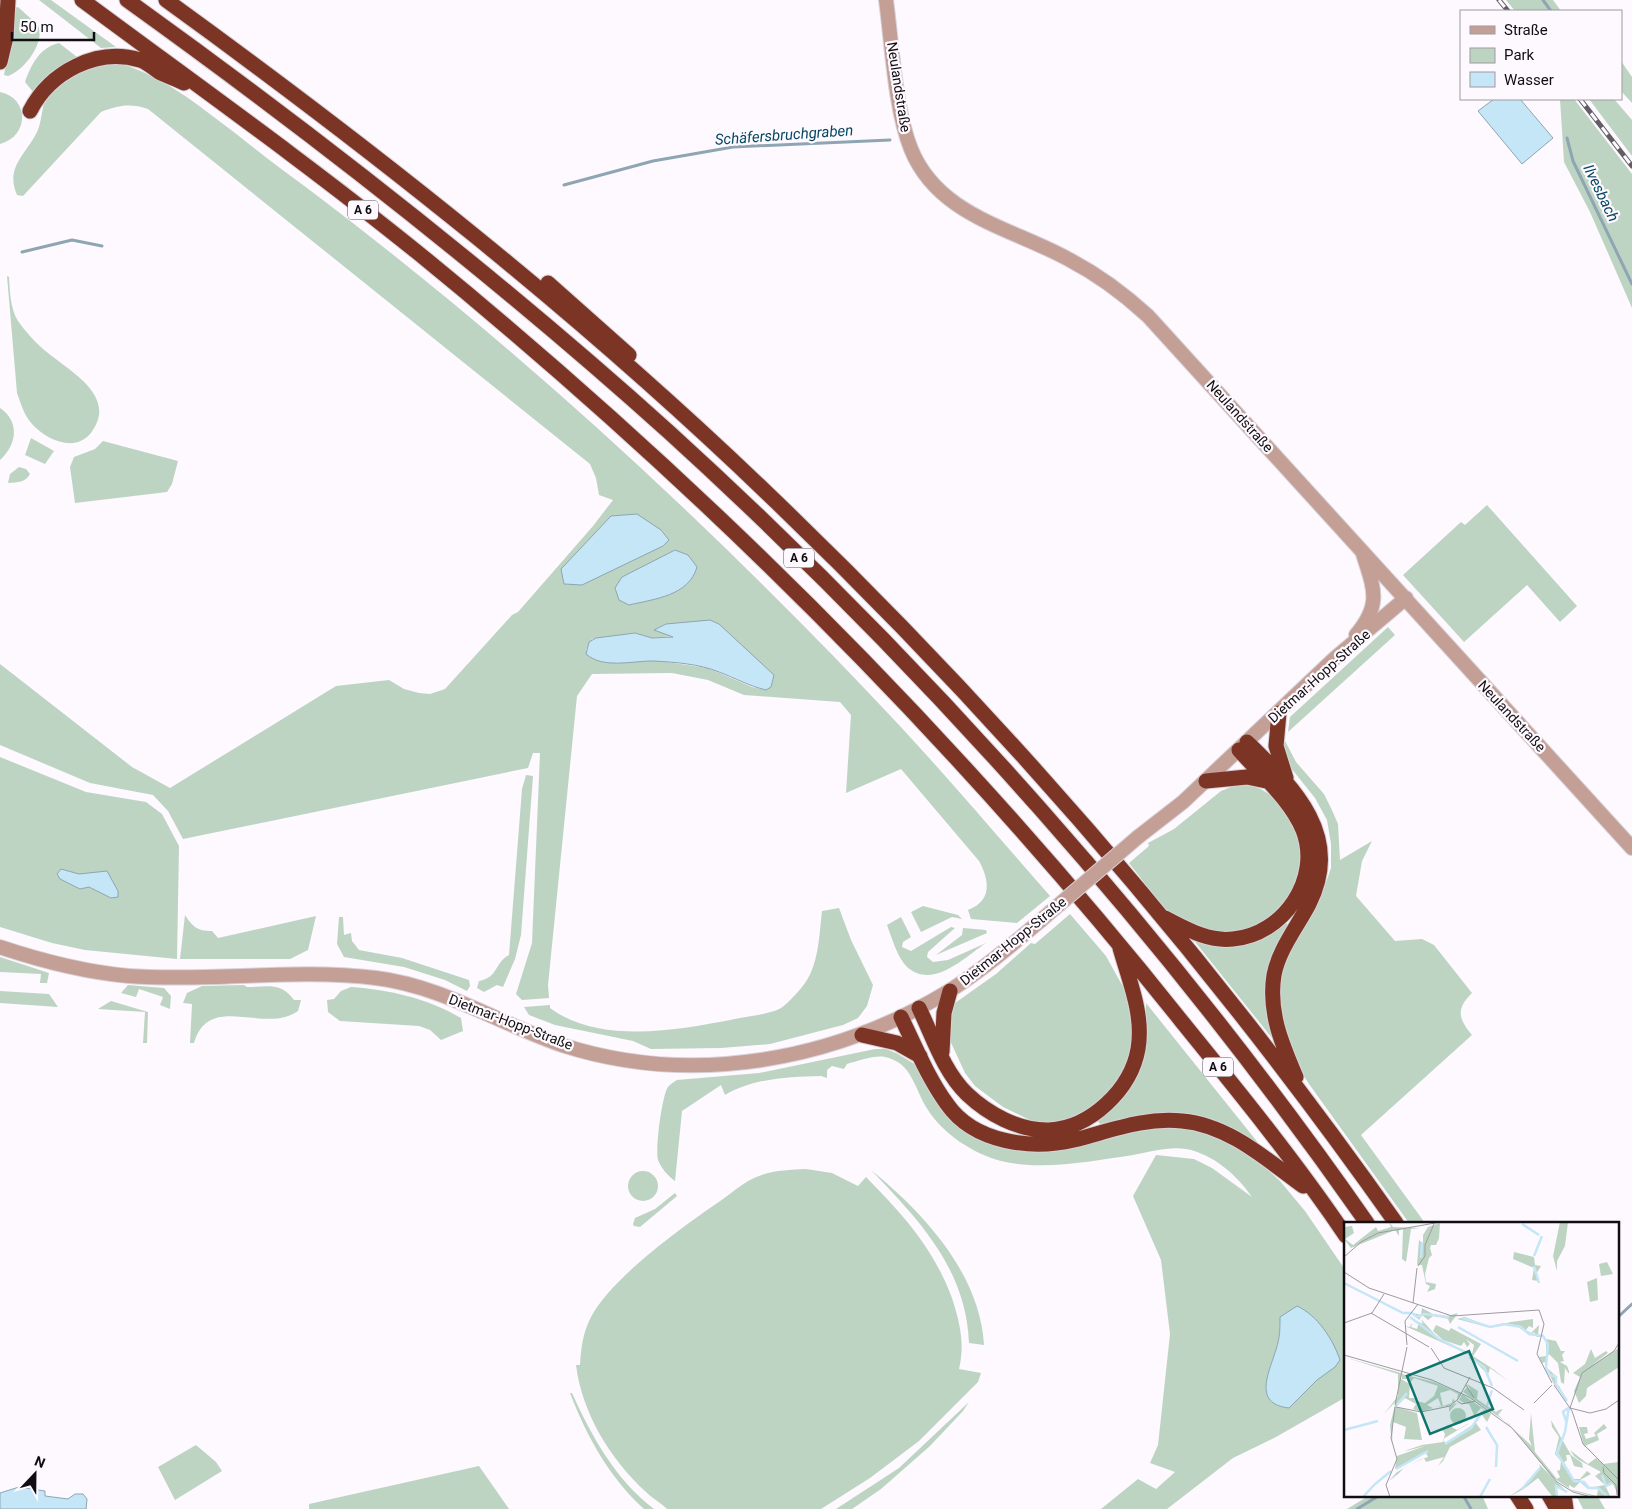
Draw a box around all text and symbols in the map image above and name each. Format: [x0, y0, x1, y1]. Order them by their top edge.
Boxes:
scale bar [12, 10, 95, 42]
legend [1460, 10, 1622, 100]
text: 50 m [20, 18, 54, 36]
text: Straße [1504, 21, 1548, 39]
street label: Neulandstraße [884, 41, 914, 133]
text: Park [1504, 46, 1535, 64]
text: Wasser [1504, 71, 1554, 89]
water label: Schäfersbruchgraben [714, 121, 854, 149]
water label: Ilvesbach [1579, 161, 1623, 225]
road number: A 6 [348, 200, 378, 220]
street label: Neulandstraße [1203, 377, 1277, 455]
road number: A 6 [784, 548, 814, 568]
street label: Dietmar-Hopp-Straße [1265, 626, 1373, 726]
street label: Neulandstraße [1475, 677, 1549, 755]
street label: Dietmar-Hopp-Straße [957, 893, 1069, 989]
street label: Dietmar-Hopp-Straße [447, 991, 575, 1053]
road number: A 6 [1203, 1058, 1233, 1076]
inset map [1344, 1222, 1620, 1496]
north arrow [10, 1449, 60, 1499]
text: N [32, 1453, 47, 1471]

